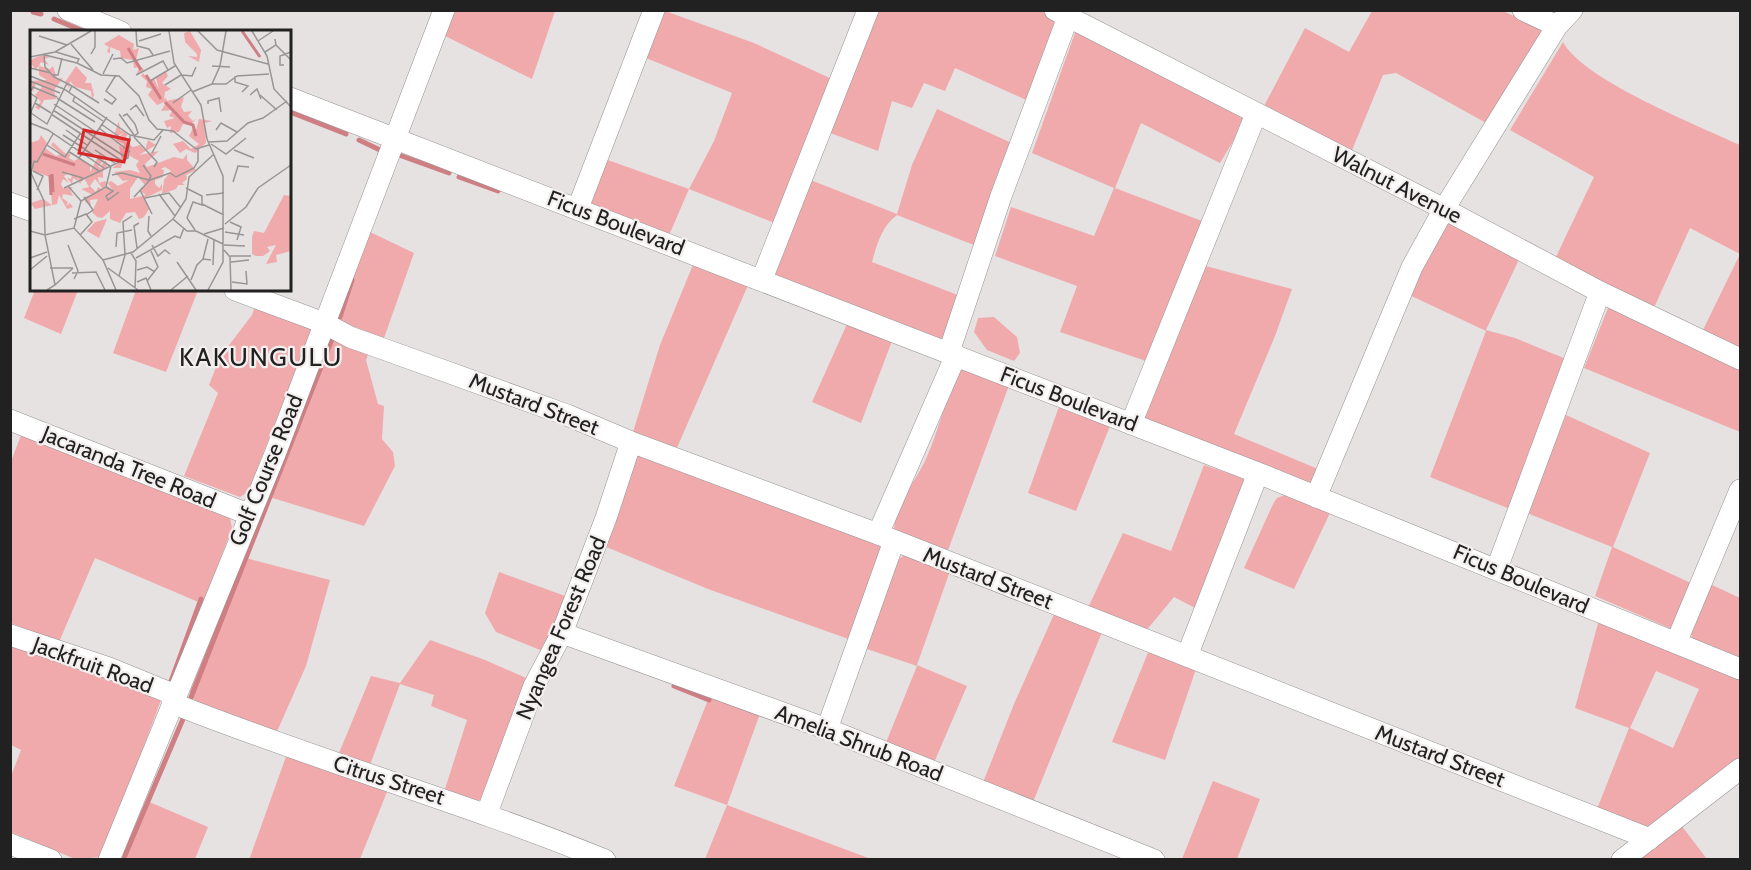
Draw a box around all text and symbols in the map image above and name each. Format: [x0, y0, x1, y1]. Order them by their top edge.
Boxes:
inset map [30, 30, 291, 291]
street label: Walnut Avenue [1328, 141, 1466, 229]
street label: Ficus Boulevard [544, 184, 688, 262]
district label: KAKUNGULU [179, 341, 343, 373]
street label: Ficus Boulevard [997, 360, 1141, 438]
street label: Mustard Street [465, 367, 603, 441]
street label: Golf Course Road [223, 390, 309, 550]
street label: Jacaranda Tree Road [37, 419, 220, 514]
street label: Nyangea Forest Road [510, 532, 612, 724]
street label: Ficus Boulevard [1449, 538, 1593, 620]
street label: Mustard Street [919, 541, 1057, 615]
street label: Jackfruit Road [28, 630, 157, 699]
street label: Amelia Shrub Road [771, 699, 947, 787]
street label: Mustard Street [1371, 719, 1509, 793]
street label: Citrus Street [330, 749, 449, 811]

